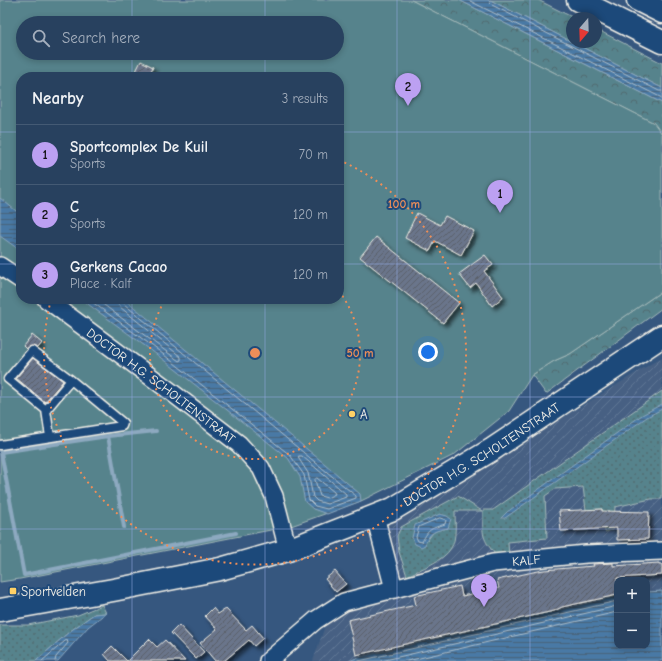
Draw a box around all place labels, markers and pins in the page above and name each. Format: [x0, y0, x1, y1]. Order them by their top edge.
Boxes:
pin: 2 [395, 73, 421, 106]
pin: 1 [487, 180, 513, 213]
centre of rings [248, 346, 262, 360]
place label: A [360, 407, 368, 422]
marker: A [347, 409, 357, 419]
pin: 3 [471, 574, 497, 607]
place label: Sportvelden [21, 584, 86, 599]
marker: Sportvelden [8, 586, 18, 596]

